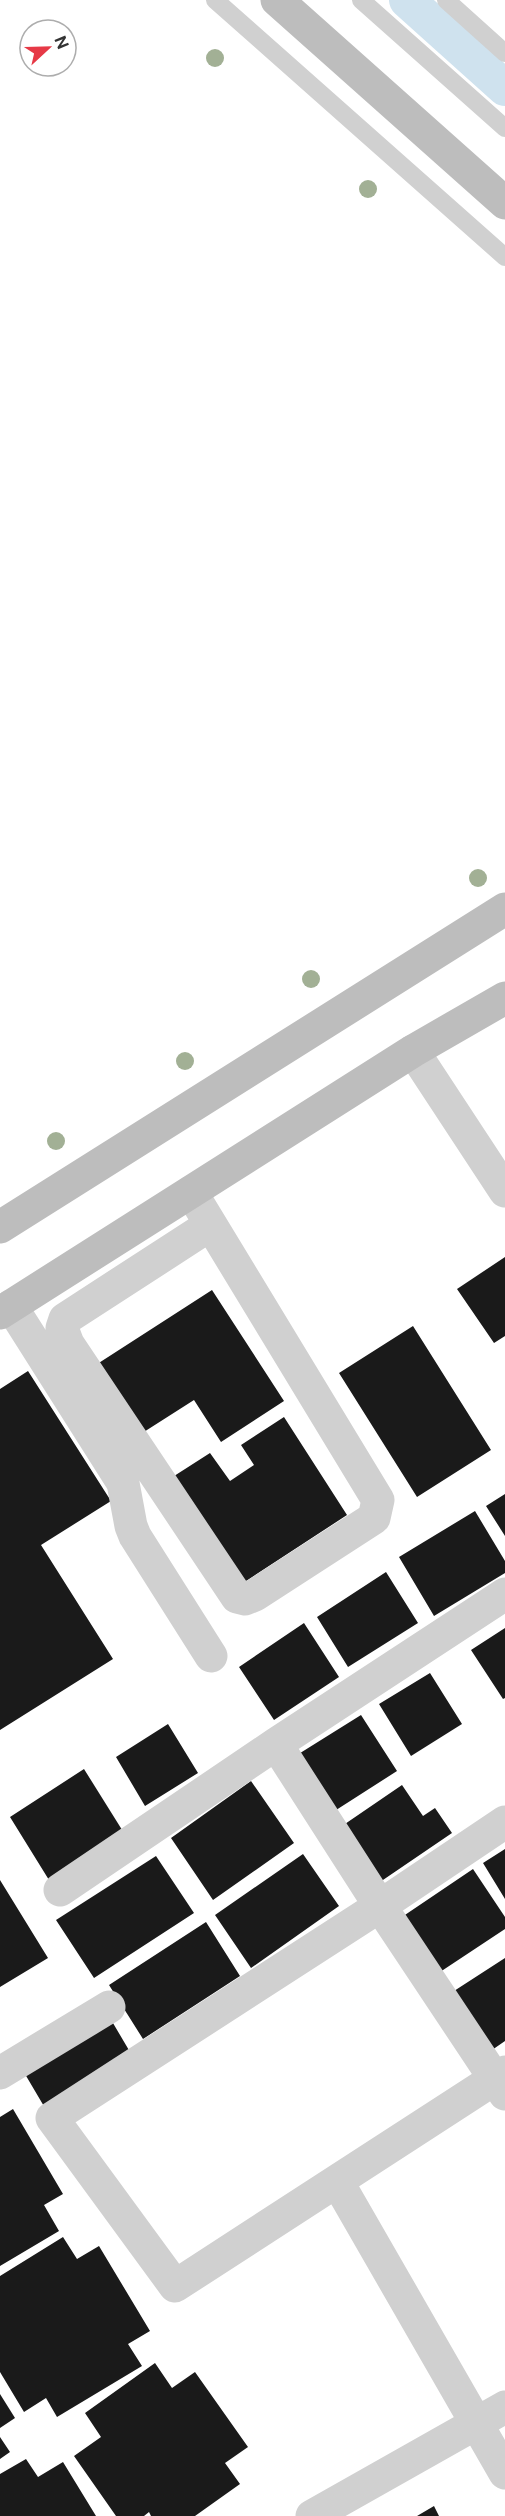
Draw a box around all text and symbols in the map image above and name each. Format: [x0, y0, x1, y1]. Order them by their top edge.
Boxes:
north arrow [18, 18, 78, 78]
text: N [50, 33, 73, 52]

